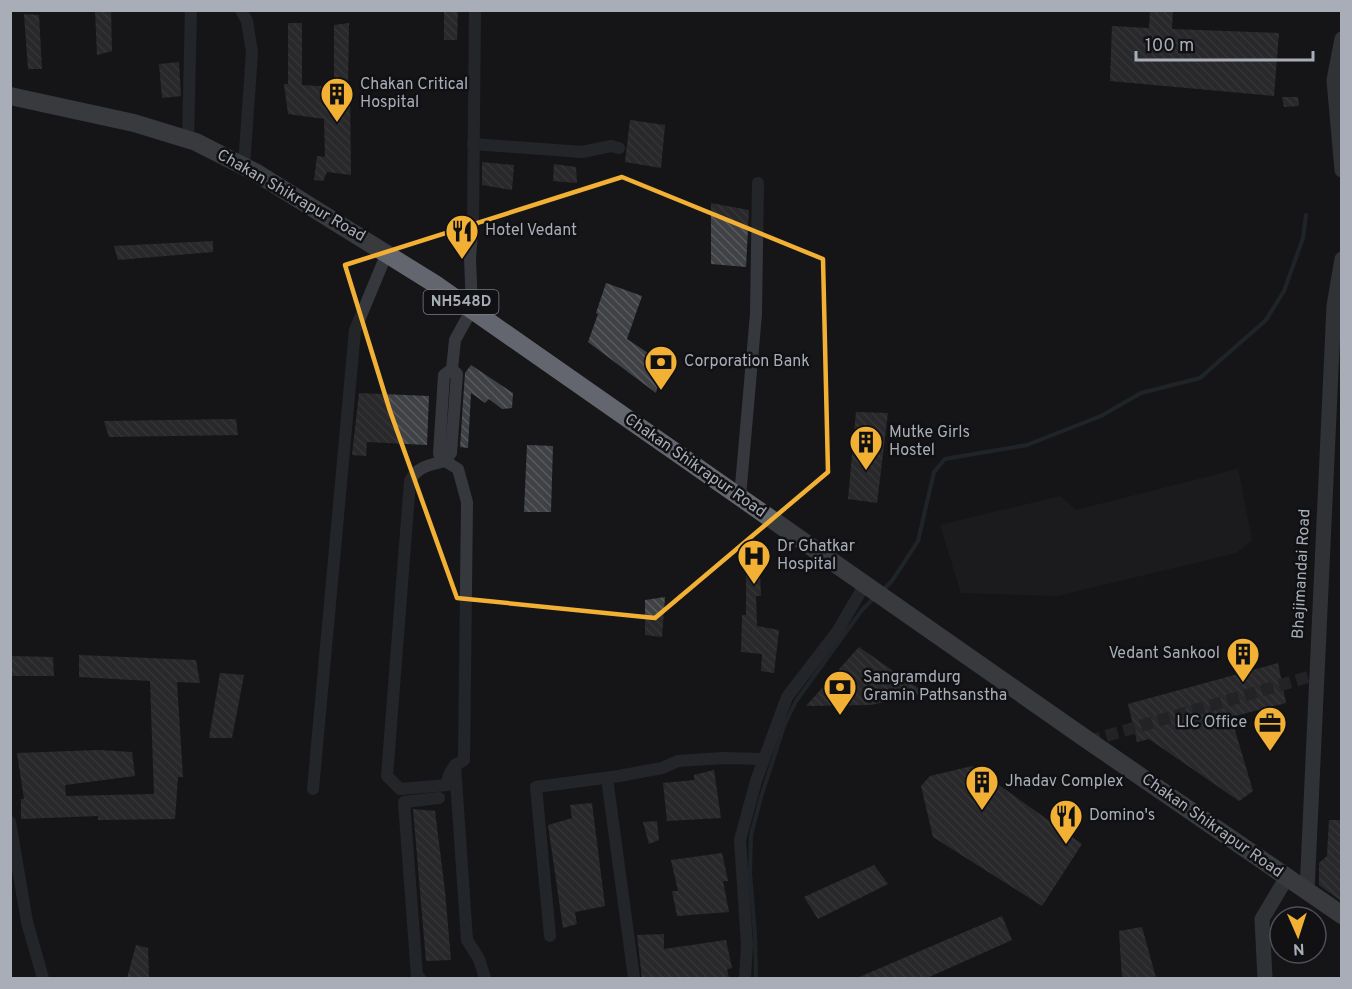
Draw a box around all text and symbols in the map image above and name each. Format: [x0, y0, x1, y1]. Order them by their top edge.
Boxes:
scale bar [1136, 24, 1313, 62]
text: 100 m [1145, 35, 1194, 58]
place label: Chakan Critical Hospital [360, 75, 468, 113]
building icon: Chakan Critical Hospital [319, 76, 355, 123]
street label: Chakan Shikrapur Road [213, 145, 369, 247]
restaurant icon: Hotel Vedant [444, 213, 480, 260]
place label: Hotel Vedant [485, 221, 577, 241]
road number: NH548D [424, 290, 498, 314]
bank icon: Corporation Bank [643, 344, 679, 391]
place label: Corporation Bank [684, 352, 810, 372]
street label: Chakan Shikrapur Road [620, 410, 770, 522]
place label: Mutke Girls Hostel [889, 423, 970, 461]
building icon: Mutke Girls Hostel [848, 424, 884, 471]
street label: Bhajimandai Road [1289, 508, 1315, 640]
place label: Dr Ghatkar Hospital [777, 537, 855, 575]
hospital icon: Dr Ghatkar Hospital [736, 538, 772, 585]
building icon: Vedant Sankool [1225, 636, 1261, 683]
place label: Vedant Sankool [1108, 644, 1220, 664]
place label: Sangramdurg Gramin Pathsanstha [863, 668, 1007, 706]
bank icon: Sangramdurg Gramin Pathsanstha [822, 669, 858, 716]
office icon: LIC Office [1252, 705, 1288, 752]
place label: LIC Office [1176, 713, 1247, 733]
building icon: Jhadav Complex [964, 764, 1000, 811]
street label: Chakan Shikrapur Road [1137, 770, 1287, 882]
place label: Jhadav Complex [1005, 772, 1123, 792]
restaurant icon: Domino's [1048, 798, 1084, 845]
place label: Domino's [1089, 806, 1155, 826]
north arrow [1268, 905, 1328, 965]
text: N [1292, 938, 1305, 958]

